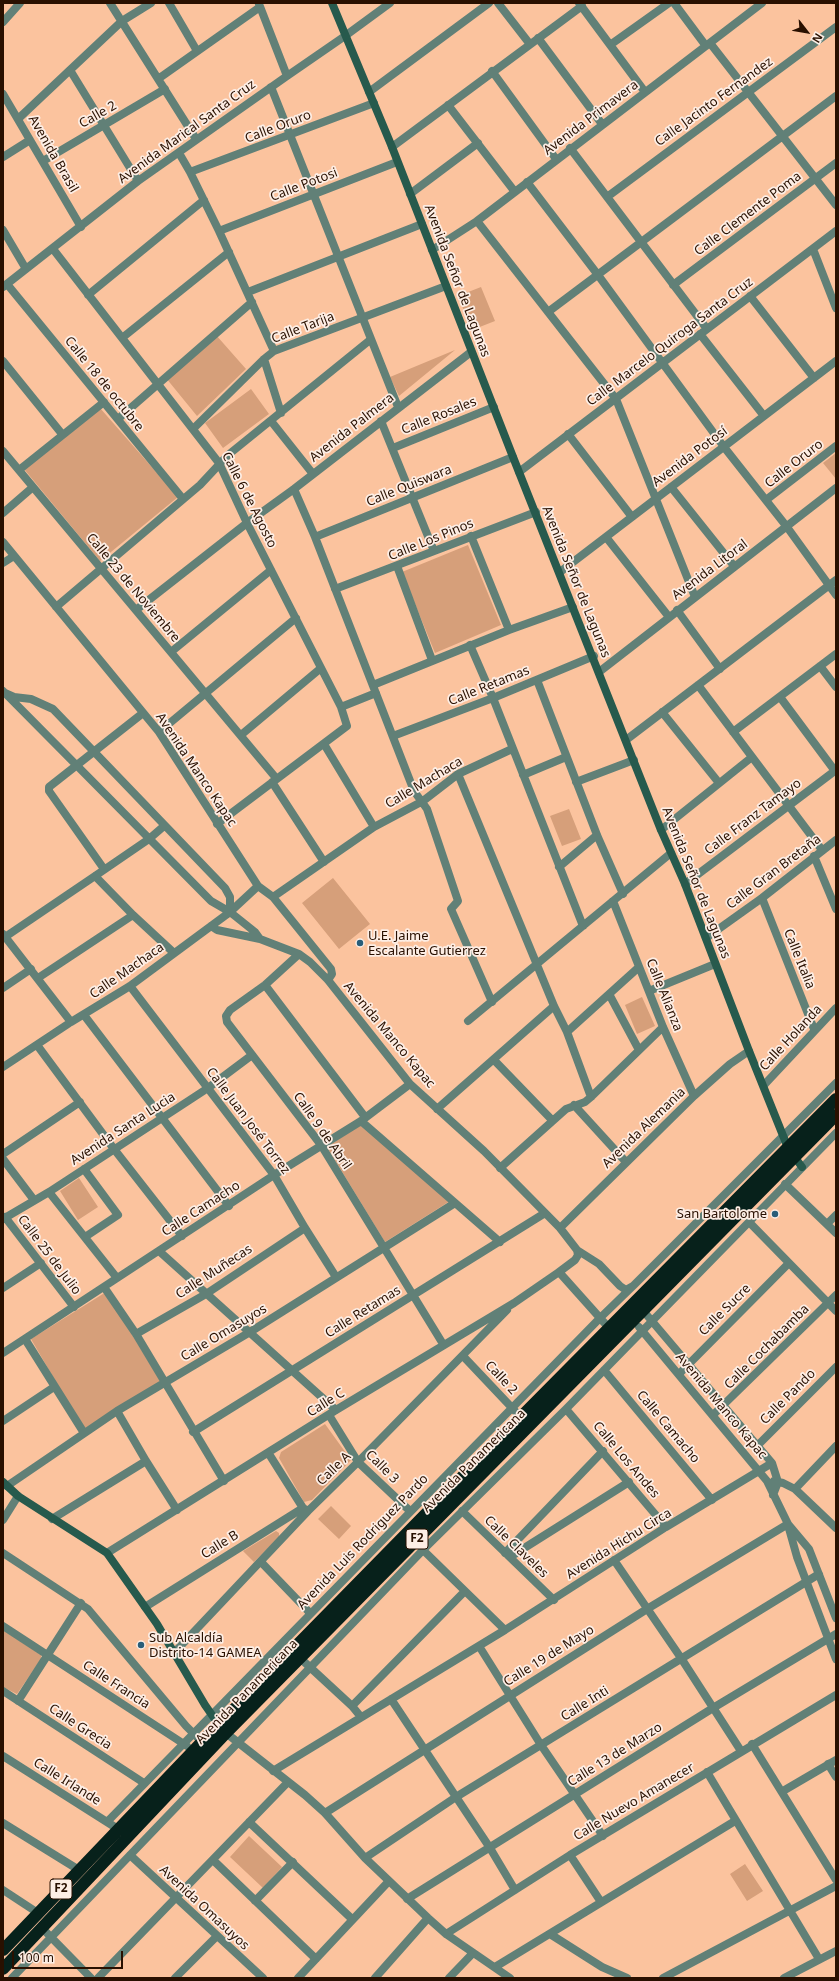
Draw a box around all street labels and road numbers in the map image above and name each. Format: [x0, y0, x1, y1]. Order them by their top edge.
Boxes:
street label: Calle Jacinto Fernandez [652, 54, 776, 150]
street label: Avenida Marical Santa Cruz [115, 77, 259, 187]
street label: Avenida Primavera [541, 77, 641, 159]
street label: Calle 2 [77, 98, 119, 132]
street label: Calle Oruro [243, 107, 313, 147]
street label: Avenida Brasil [25, 113, 81, 195]
street label: Calle Potosi [268, 165, 340, 205]
street label: Calle Clemente Poma [691, 169, 805, 259]
street label: Avenida Señor de Lagunas [421, 203, 493, 359]
street label: Calle Marcelo Quiroga Santa Cruz [584, 274, 756, 410]
street label: Calle Tarija [269, 309, 337, 347]
street label: Calle 18 de octubre [61, 334, 147, 434]
street label: Avenida Palmera [307, 390, 397, 466]
street label: Calle Rosales [399, 394, 479, 438]
street label: Avenida Potosí [649, 424, 731, 490]
street label: Calle Oruro [762, 436, 826, 492]
street label: Calle 6 de Agosto [218, 450, 280, 550]
street label: Calle Quiswara [364, 462, 454, 510]
street label: Avenida Señor de Lagunas [538, 504, 614, 660]
street label: Calle Los Pinos [386, 516, 476, 564]
street label: Calle 23 de Noviembre [83, 530, 183, 646]
street label: Avenida Litoral [669, 536, 751, 604]
street label: Calle Retamas [446, 663, 532, 709]
street label: Avenida Manco Kapac [152, 710, 240, 830]
street label: Calle Machaca [383, 754, 465, 812]
street label: Calle Franz Tamayo [702, 776, 804, 858]
street label: Avenida Señor de Lagunas [658, 805, 734, 961]
street label: Calle Gran Bretaña [724, 831, 824, 913]
street label: Calle Italia [780, 927, 818, 991]
street label: Calle Machaca [87, 940, 167, 1002]
street label: Calle Alianza [642, 957, 686, 1033]
street label: Avenida Manco Kapac [340, 979, 438, 1091]
street label: Calle Holanda [757, 1002, 825, 1074]
street label: Calle Juan José Torrez [203, 1065, 293, 1177]
street label: Avenida Alemania [599, 1084, 689, 1172]
street label: Avenida Santa Lucia [68, 1089, 178, 1169]
street label: Calle 9 de Abril [290, 1089, 354, 1173]
street label: Calle Camacho [159, 1178, 243, 1240]
street label: Calle 25 de Julio [14, 1212, 84, 1298]
street label: Calle Muñecas [173, 1242, 255, 1302]
street label: Calle Sucre [696, 1281, 754, 1339]
street label: Calle Retamas [322, 1283, 404, 1341]
street label: Calle Omasuyos [178, 1301, 270, 1365]
street label: Calle Cochabamba [721, 1301, 813, 1393]
street label: Avenida Manco Kapac [672, 1350, 770, 1462]
street label: Calle 2 [482, 1358, 520, 1398]
street label: Calle Pando [757, 1366, 819, 1428]
street label: Calle C [304, 1385, 348, 1421]
street label: Calle Camacho [633, 1388, 703, 1466]
street label: Avenida Panamericana [419, 1406, 529, 1516]
street label: Calle Los Andes [589, 1419, 663, 1501]
street label: Calle 3 [362, 1447, 402, 1487]
street label: Calle A [314, 1449, 354, 1489]
street label: Avenida Luis Rodriguez Pardo [294, 1471, 432, 1613]
street label: Avenida Hichu Circa [563, 1505, 675, 1583]
street label: Calle Claveles [481, 1513, 551, 1581]
street label: Calle B [198, 1527, 242, 1563]
road number: F2 [406, 1529, 428, 1549]
street label: Calle 19 de Mayo [501, 1622, 597, 1690]
street label: Avenida Panamericana [193, 1636, 301, 1748]
street label: Calle Francia [79, 1657, 153, 1713]
street label: Calle Inti [558, 1683, 612, 1725]
street label: Calle Grecia [46, 1701, 114, 1753]
street label: Calle 13 de Marzo [565, 1720, 665, 1790]
street label: Calle Irlande [30, 1755, 104, 1809]
street label: Calle Nuevo Amanecer [571, 1760, 697, 1844]
street label: Avenida Omasuyos [156, 1862, 252, 1954]
road number: F2 [50, 1879, 72, 1899]

